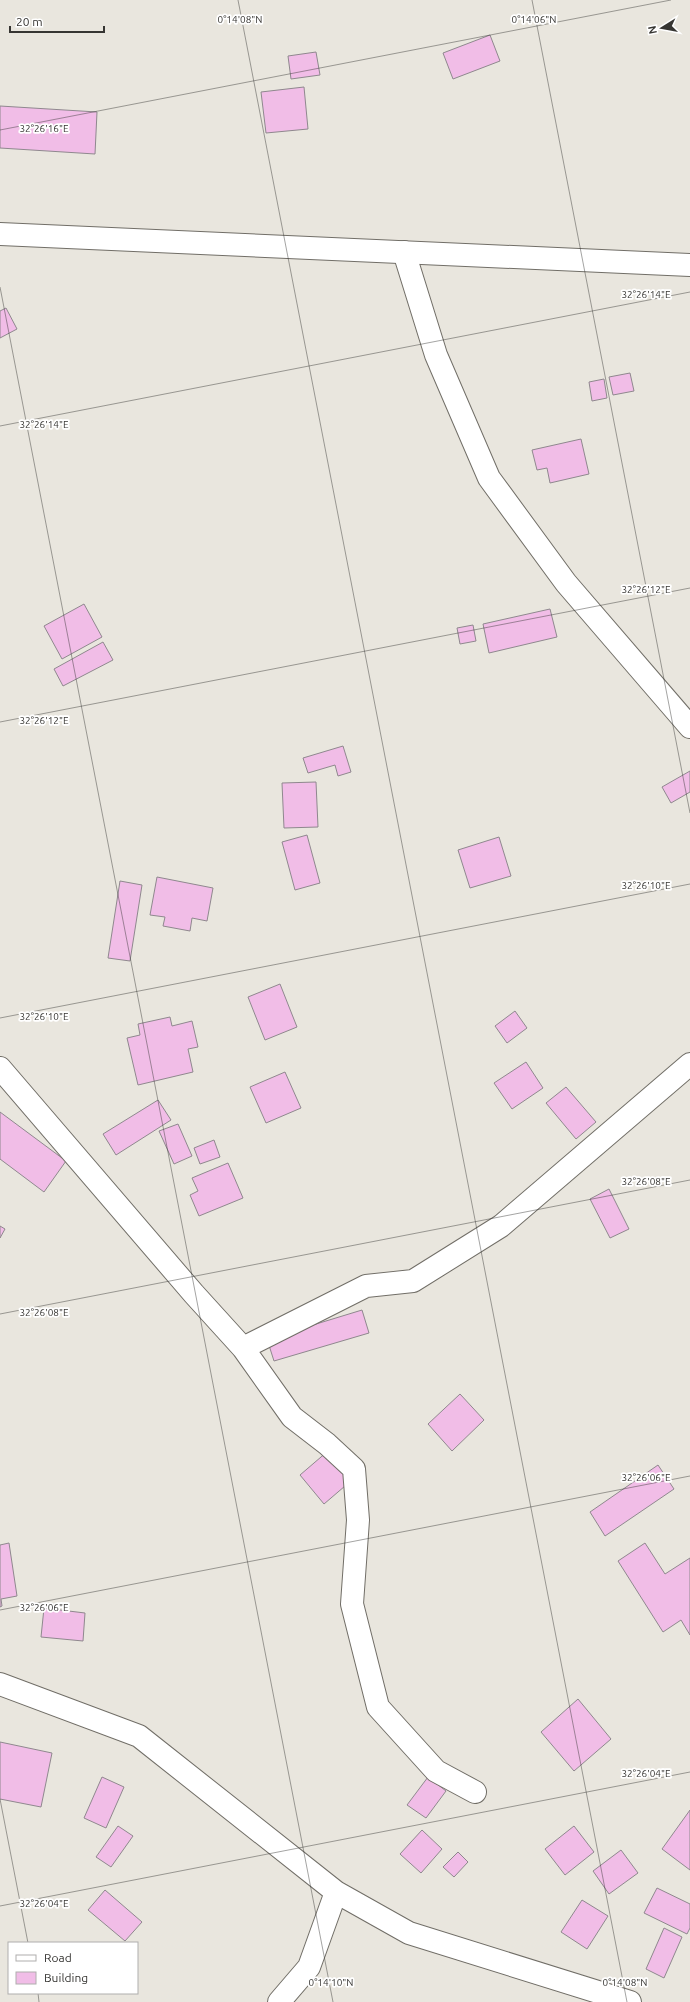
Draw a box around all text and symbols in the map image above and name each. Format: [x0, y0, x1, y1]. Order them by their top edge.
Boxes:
scale bar [10, 8, 104, 34]
north arrow [642, 8, 682, 48]
text: 0°14'08"N [218, 14, 262, 25]
text: 0°14'06"N [512, 14, 556, 25]
text: 20 m [16, 15, 43, 28]
text: N [646, 25, 659, 35]
text: 32°26'16"E [19, 123, 69, 134]
text: 32°26'14"E [621, 289, 671, 300]
text: 32°26'14"E [19, 419, 69, 430]
text: 32°26'12"E [621, 584, 671, 595]
text: 32°26'12"E [19, 715, 69, 726]
text: 32°26'10"E [621, 880, 671, 891]
text: 32°26'10"E [19, 1011, 69, 1022]
text: 32°26'08"E [621, 1176, 671, 1187]
text: 32°26'08"E [19, 1307, 69, 1318]
text: 32°26'06"E [621, 1472, 671, 1483]
text: 32°26'06"E [19, 1602, 69, 1613]
text: 32°26'04"E [621, 1768, 671, 1779]
text: 32°26'04"E [19, 1898, 69, 1909]
legend [8, 1942, 138, 1994]
text: Road [44, 1951, 72, 1964]
text: Building [44, 1971, 88, 1984]
text: 0°14'10"N [309, 1977, 353, 1988]
text: 0°14'08"N [603, 1977, 647, 1988]

